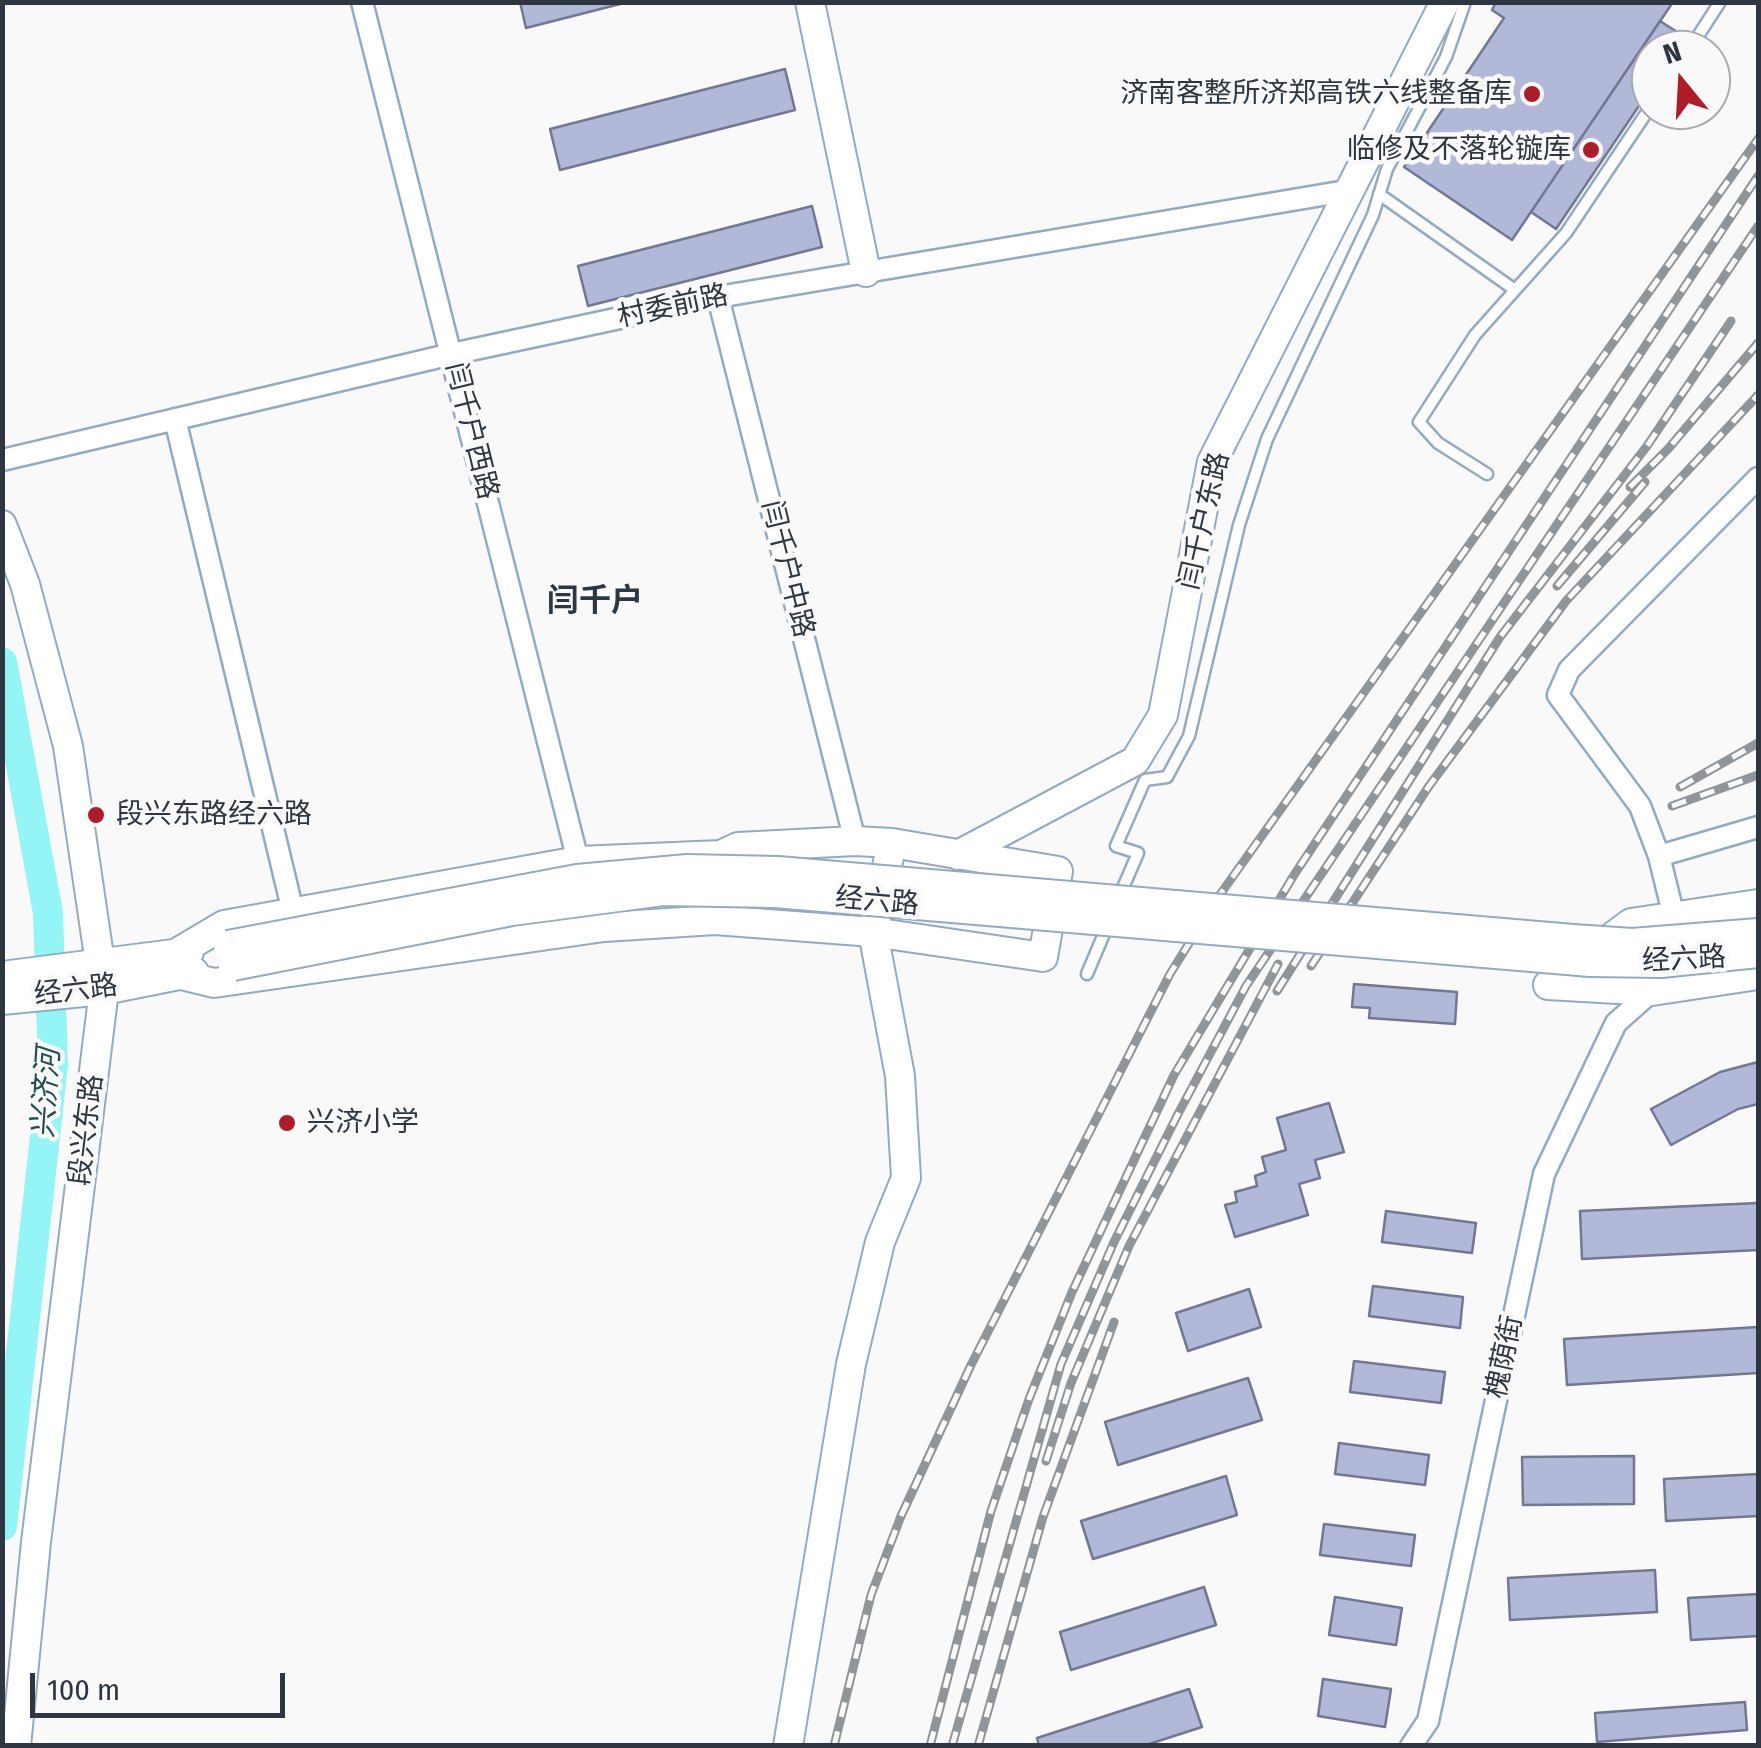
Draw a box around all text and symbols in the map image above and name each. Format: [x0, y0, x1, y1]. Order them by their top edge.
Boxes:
north arrow [1631, 30, 1731, 130]
text: N [1659, 35, 1685, 71]
place label: 济南客整所济郑高铁六线整备库 [1120, 77, 1512, 111]
marker: 济南客整所济郑高铁六线整备库 [1521, 83, 1543, 105]
place label: 临修及不落轮镟库 [1347, 133, 1571, 167]
marker: 临修及不落轮镟库 [1580, 139, 1602, 161]
street label: 村委前路 [615, 279, 731, 335]
street label: 闫千户西路 [438, 359, 504, 503]
street label: 闫千户东路 [1173, 449, 1237, 593]
street label: 闫千户中路 [754, 497, 820, 641]
district label: 闫千户 [547, 583, 643, 621]
place label: 段兴东路经六路 [116, 798, 312, 832]
marker: 段兴东路经六路 [85, 804, 107, 826]
street label: 经六路 [834, 882, 920, 922]
street label: 经六路 [1641, 941, 1727, 979]
street label: 经六路 [32, 969, 120, 1013]
water label: 兴济河 [26, 1047, 68, 1139]
street label: 段兴东路 [64, 1072, 110, 1188]
place label: 兴济小学 [307, 1106, 419, 1140]
marker: 兴济小学 [276, 1112, 298, 1134]
street label: 槐荫街 [1480, 1312, 1530, 1402]
scale bar [35, 1653, 290, 1715]
text: 100 m [47, 1672, 120, 1708]

